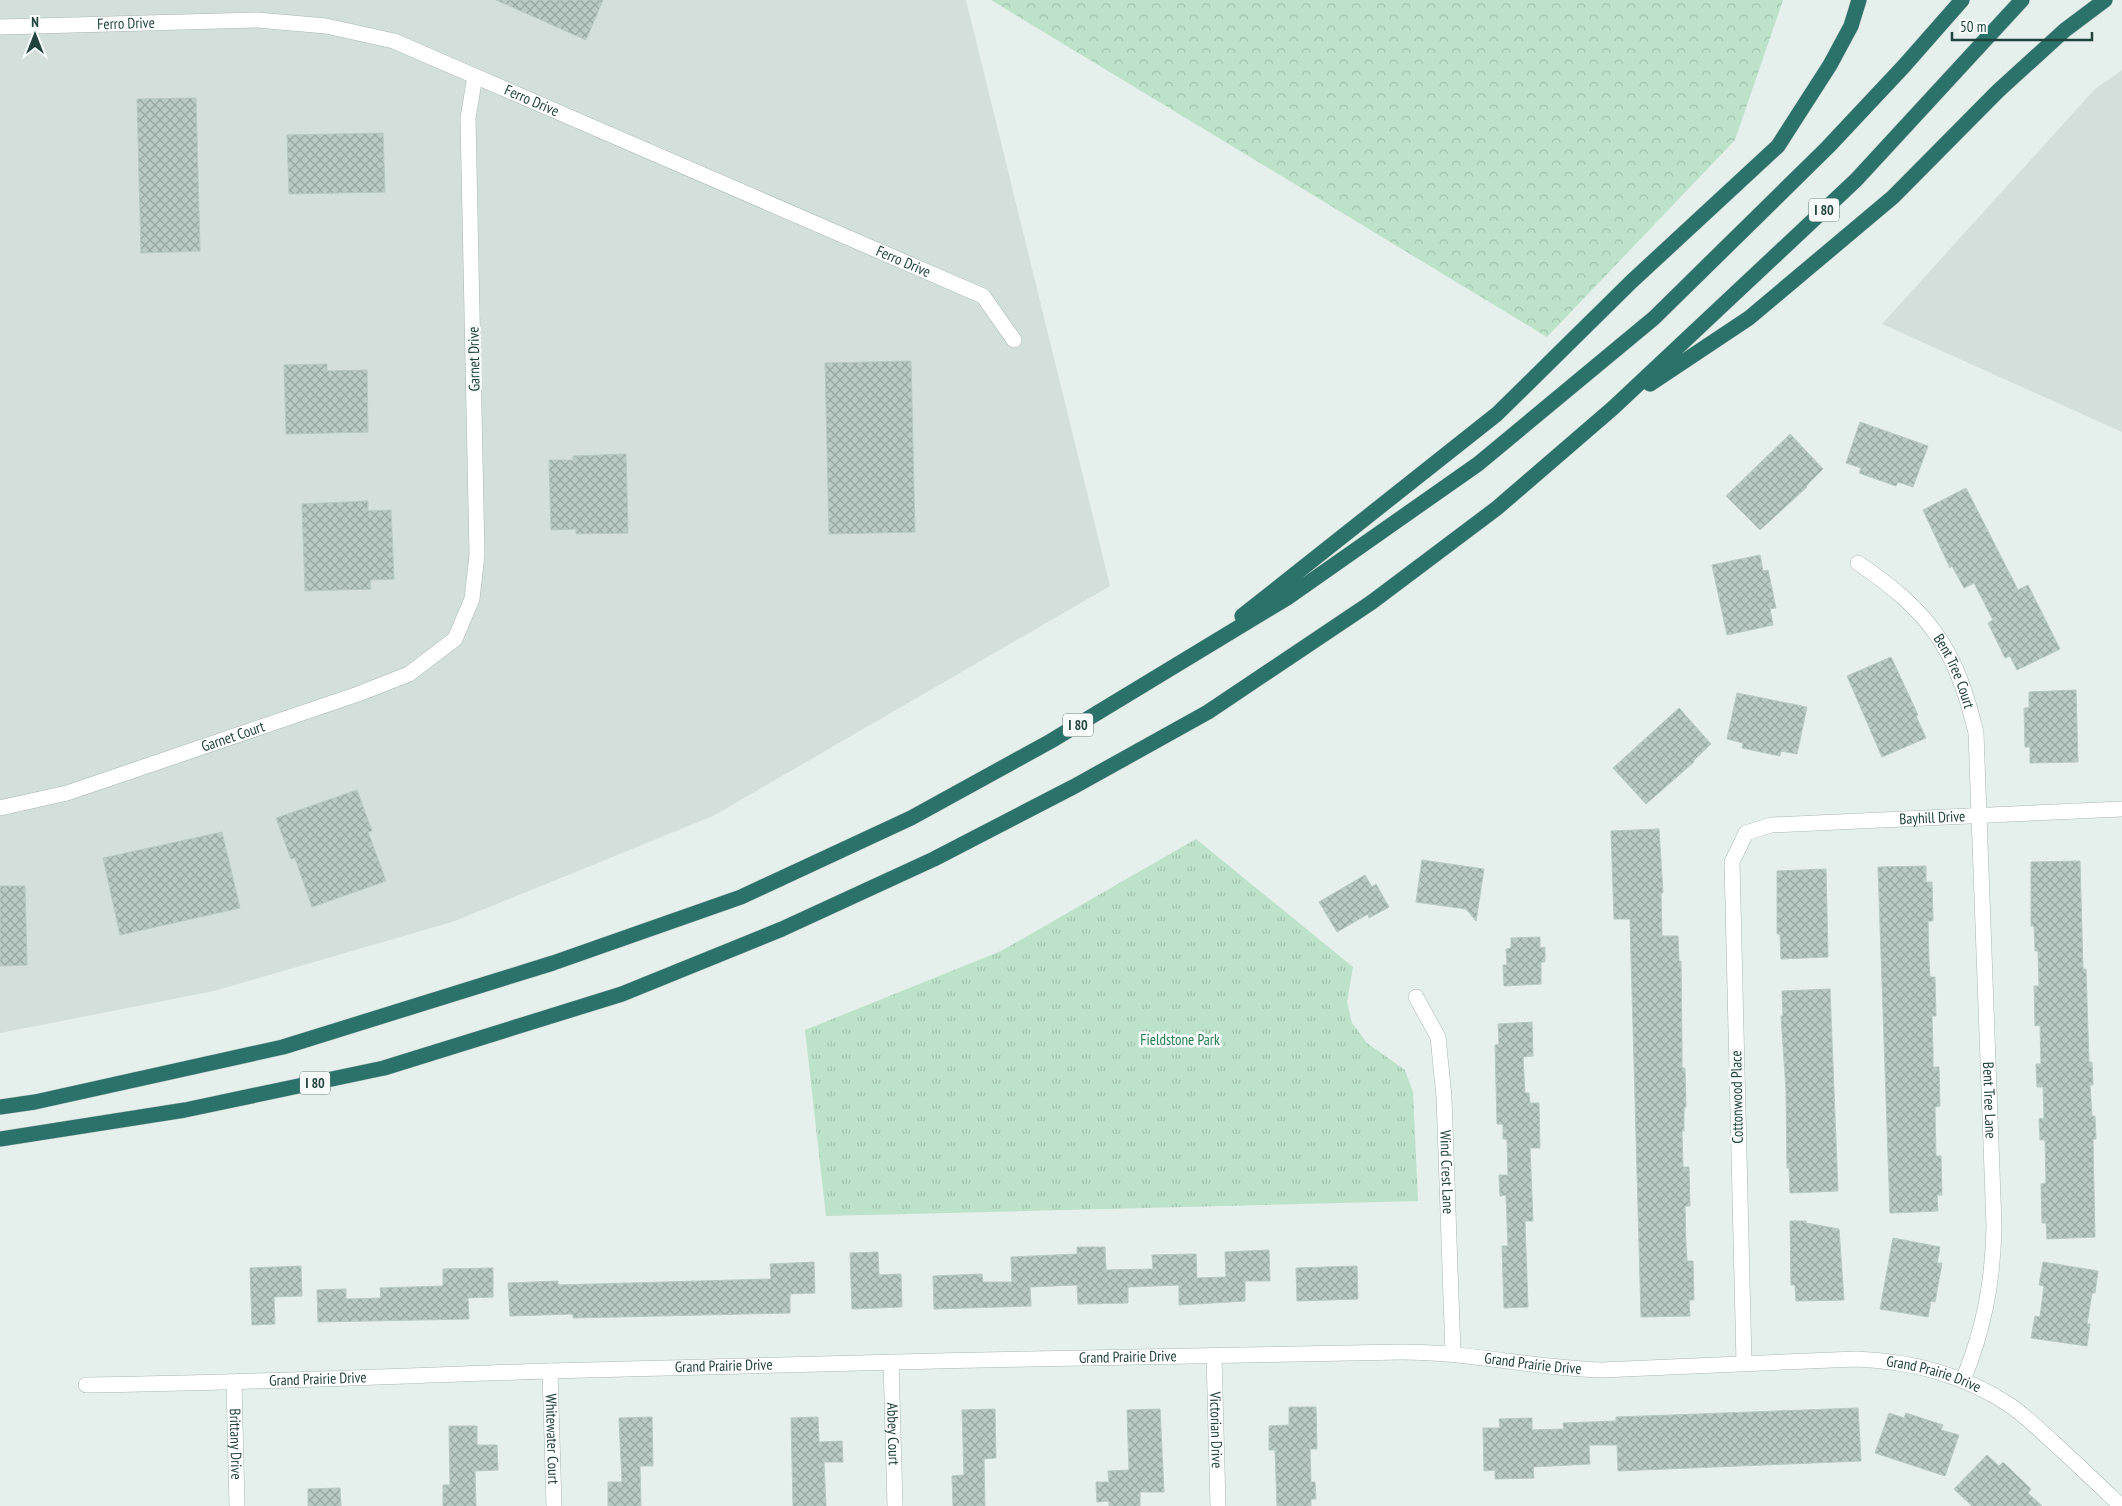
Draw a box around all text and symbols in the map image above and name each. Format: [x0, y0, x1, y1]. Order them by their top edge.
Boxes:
north arrow [10, 10, 60, 60]
scale bar [1952, 10, 2092, 42]
text: N [31, 13, 39, 31]
street label: Ferro Drive [97, 13, 155, 33]
text: 50 m [1960, 17, 1986, 36]
street label: Ferro Drive [502, 80, 562, 120]
road number: I 80 [1809, 198, 1839, 222]
street label: Ferro Drive [873, 241, 934, 281]
street label: Garnet Drive [463, 326, 484, 392]
street label: Bent Tree Court [1930, 630, 1979, 711]
road number: I 80 [1063, 714, 1093, 736]
street label: Garnet Court [199, 716, 267, 756]
street label: Bayhill Drive [1899, 806, 1966, 828]
park label: Fieldstone Park [1140, 1030, 1220, 1049]
street label: Cottonwood Place [1726, 1050, 1747, 1144]
street label: Bent Tree Lane [1979, 1062, 2001, 1139]
road number: I 80 [300, 1072, 330, 1094]
street label: Wind Crest Lane [1436, 1130, 1458, 1214]
street label: Grand Prairie Drive [1079, 1346, 1177, 1367]
street label: Grand Prairie Drive [1483, 1348, 1582, 1378]
street label: Grand Prairie Drive [1885, 1351, 1984, 1396]
street label: Grand Prairie Drive [675, 1355, 773, 1376]
street label: Grand Prairie Drive [269, 1367, 367, 1390]
street label: Victorian Drive [1206, 1390, 1227, 1468]
street label: Whitewater Court [542, 1393, 563, 1484]
street label: Abbey Court [883, 1402, 904, 1465]
street label: Brittany Drive [226, 1408, 246, 1480]

